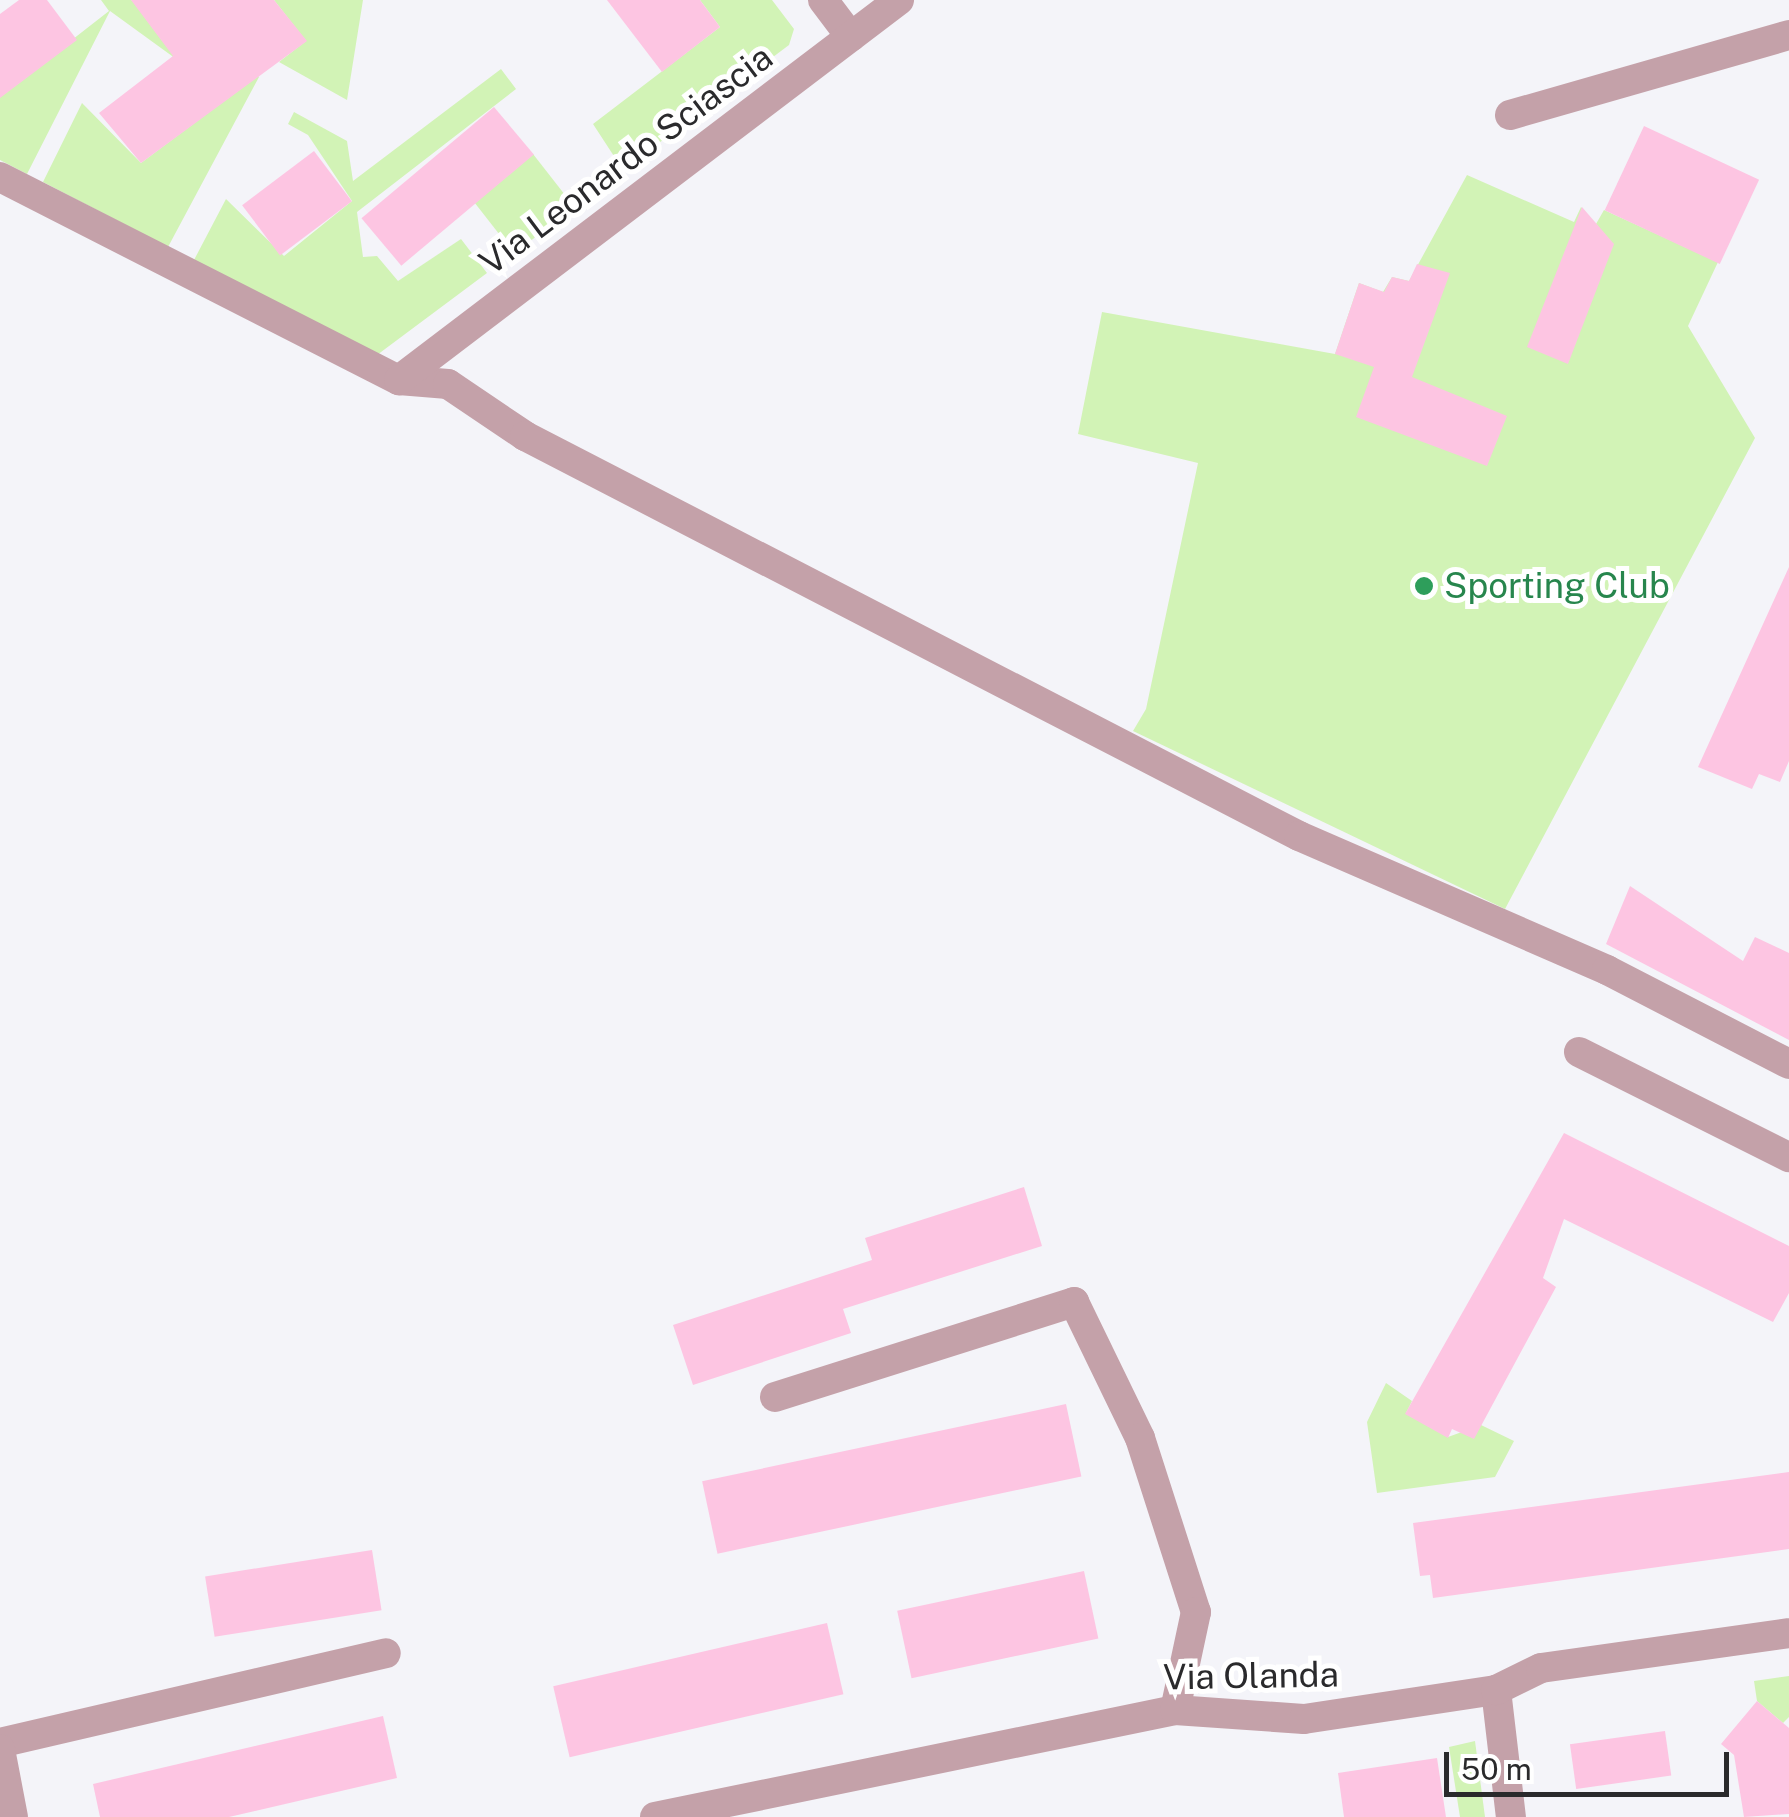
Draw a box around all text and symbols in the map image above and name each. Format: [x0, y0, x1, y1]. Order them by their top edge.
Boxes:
street label: Via Leonardo Sciascia [471, 36, 781, 284]
place label: Sporting Club [1444, 565, 1670, 607]
marker: Sporting Club [1413, 575, 1435, 597]
street label: Via Olanda [1163, 1653, 1339, 1699]
scale bar [1449, 1732, 1734, 1794]
text: 50 m [1461, 1751, 1532, 1787]

